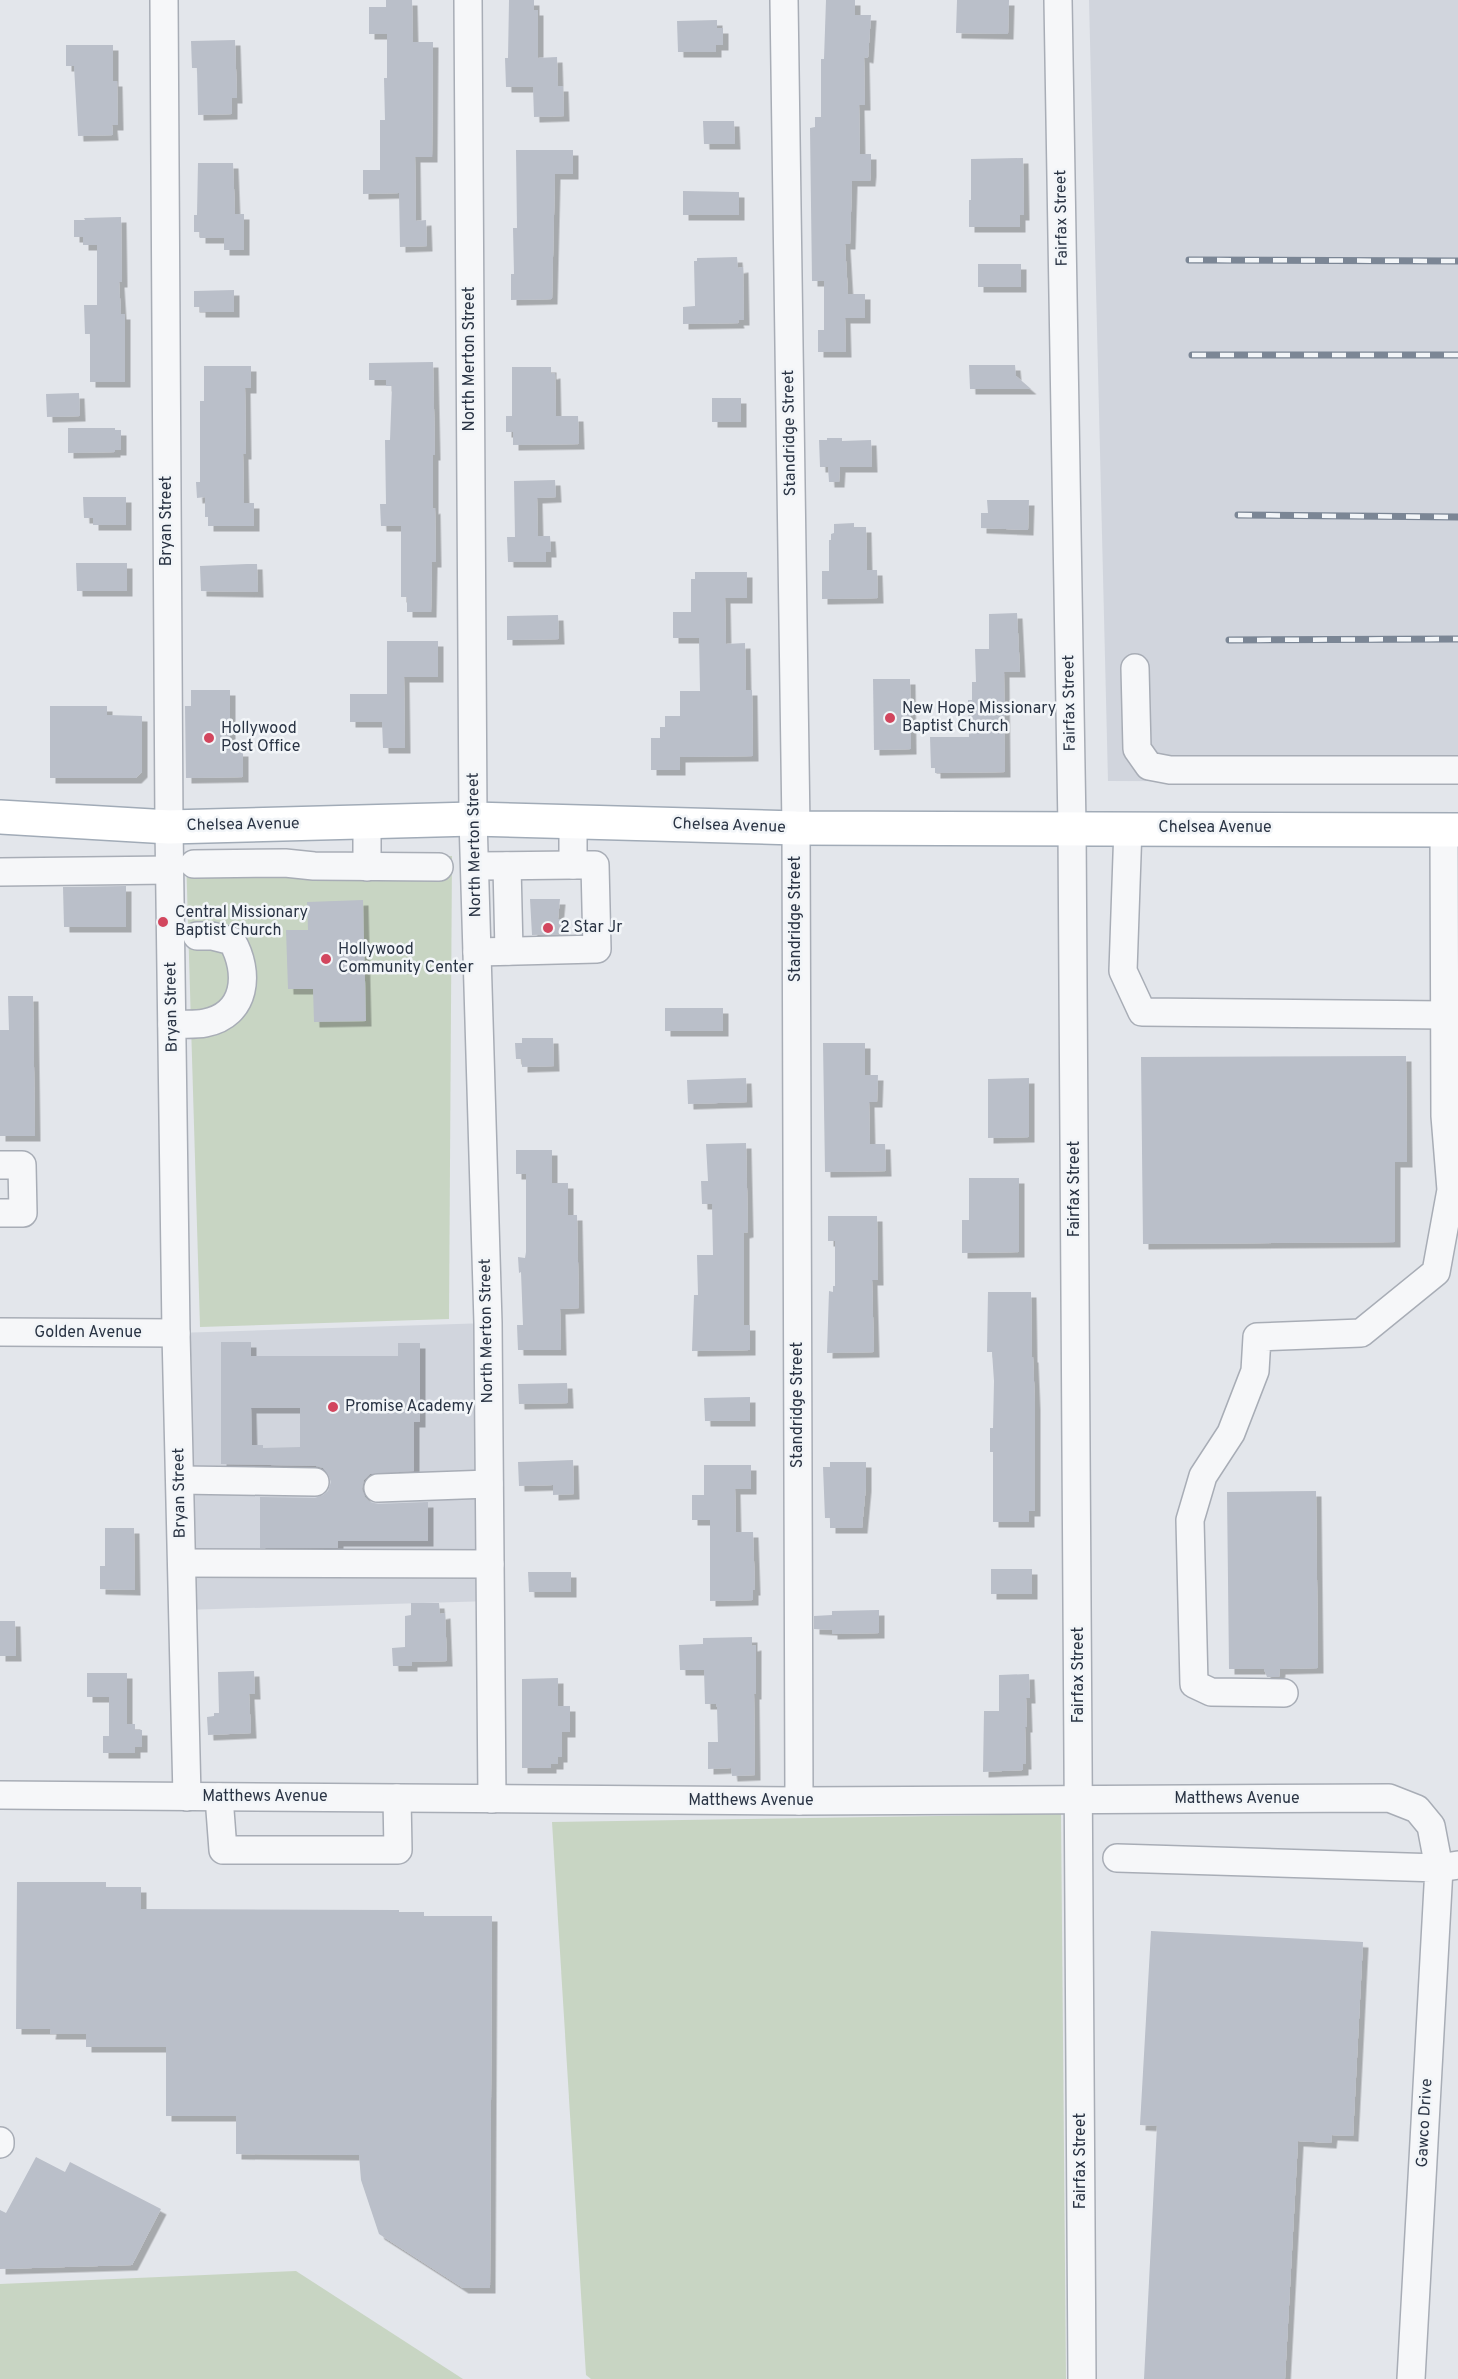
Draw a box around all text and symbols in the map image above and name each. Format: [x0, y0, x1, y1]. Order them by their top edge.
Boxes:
street label: Fairfax Street [1051, 170, 1073, 266]
street label: North Merton Street [460, 287, 480, 431]
street label: Standridge Street [779, 369, 801, 497]
street label: Bryan Street [157, 476, 177, 566]
street label: Fairfax Street [1059, 655, 1081, 751]
place label: New Hope Missionary Baptist Church [902, 699, 1056, 737]
marker: New Hope Missionary Baptist Church [883, 711, 897, 725]
place label: Hollywood Post Office [221, 719, 300, 757]
marker: Hollywood Post Office [202, 731, 216, 745]
street label: North Merton Street [464, 772, 486, 918]
street label: Chelsea Avenue [186, 814, 300, 836]
street label: Chelsea Avenue [672, 814, 786, 838]
street label: Chelsea Avenue [1158, 818, 1272, 838]
street label: Standridge Street [786, 856, 806, 982]
place label: Central Missionary Baptist Church [175, 903, 308, 941]
marker: Central Missionary Baptist Church [156, 915, 170, 929]
place label: 2 Star Jr [560, 918, 622, 938]
marker: 2 Star Jr [541, 921, 555, 935]
place label: Hollywood Community Center [338, 940, 474, 978]
marker: Hollywood Community Center [319, 952, 333, 966]
street label: Bryan Street [161, 962, 183, 1052]
street label: Fairfax Street [1065, 1141, 1085, 1237]
street label: North Merton Street [476, 1258, 498, 1404]
street label: Golden Avenue [34, 1323, 142, 1343]
street label: Standridge Street [788, 1342, 808, 1468]
place label: Promise Academy [345, 1397, 473, 1417]
marker: Promise Academy [326, 1400, 340, 1414]
street label: Bryan Street [169, 1448, 191, 1538]
street label: Fairfax Street [1069, 1627, 1089, 1723]
street label: Matthews Avenue [202, 1787, 328, 1807]
street label: Matthews Avenue [1174, 1789, 1300, 1809]
street label: Matthews Avenue [688, 1791, 814, 1811]
street label: Gawco Drive [1413, 2078, 1437, 2168]
street label: Fairfax Street [1071, 2113, 1091, 2209]

